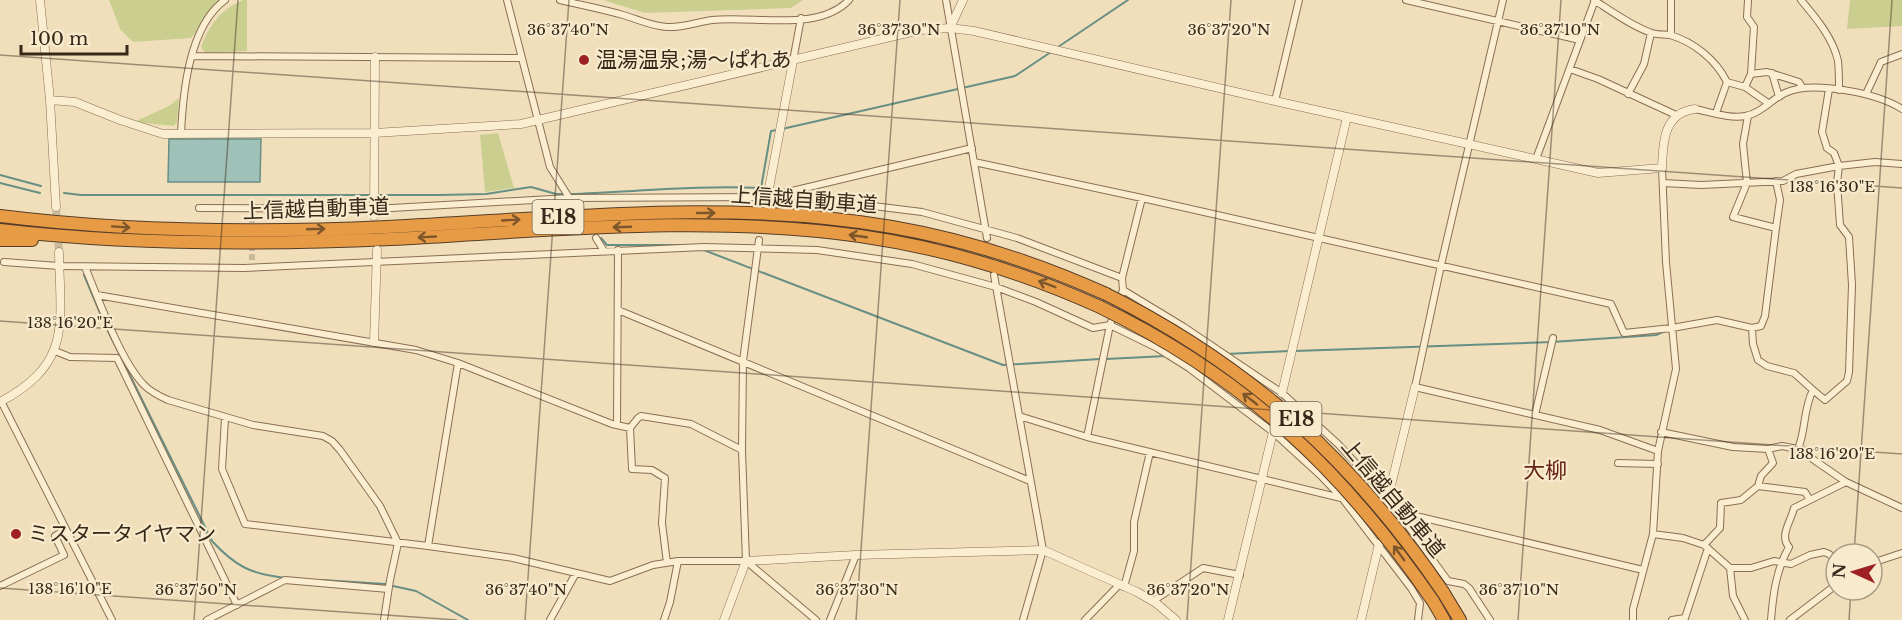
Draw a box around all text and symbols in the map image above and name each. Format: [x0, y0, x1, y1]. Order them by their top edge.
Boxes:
scale bar [21, 18, 128, 56]
text: 36°37'40"N [527, 20, 609, 39]
text: 36°37'30"N [857, 20, 941, 39]
text: 36°37'20"N [1187, 20, 1271, 39]
text: 36°37'10"N [1520, 20, 1600, 39]
text: 100 m [30, 28, 88, 50]
place label: 温湯温泉;湯〜ぱれあ [596, 47, 792, 73]
marker: 温湯温泉;湯〜ぱれあ [577, 53, 591, 67]
text: 138°16'30"E [1789, 177, 1875, 196]
street label: 上信越自動車道 [730, 182, 878, 218]
street label: 上信越自動車道 [242, 193, 390, 225]
road number: E18 [532, 200, 584, 234]
one-way arrow [695, 207, 715, 219]
one-way arrow [500, 214, 520, 225]
one-way arrow [111, 222, 130, 233]
one-way arrow [612, 222, 632, 233]
one-way arrow [305, 223, 325, 235]
one-way arrow [849, 230, 869, 241]
one-way arrow [417, 231, 437, 242]
one-way arrow [1038, 278, 1056, 289]
text: 138°16'20"E [27, 313, 113, 332]
one-way arrow [1242, 392, 1258, 405]
road number: E18 [1270, 402, 1322, 436]
street label: 上信越自動車道 [1336, 433, 1450, 563]
text: 138°16'20"E [1789, 444, 1875, 463]
district label: 大柳 [1523, 457, 1567, 484]
place label: ミスタータイヤマン [28, 521, 216, 547]
marker: ミスタータイヤマン [9, 527, 23, 541]
north arrow [1824, 542, 1884, 602]
one-way arrow [1393, 546, 1406, 562]
text: N [1829, 563, 1850, 579]
text: 138°16'10"E [28, 579, 112, 598]
text: 36°37'50"N [155, 580, 237, 599]
text: 36°37'40"N [485, 580, 567, 599]
text: 36°37'30"N [815, 580, 899, 599]
text: 36°37'20"N [1146, 580, 1230, 599]
text: 36°37'10"N [1479, 580, 1559, 599]

